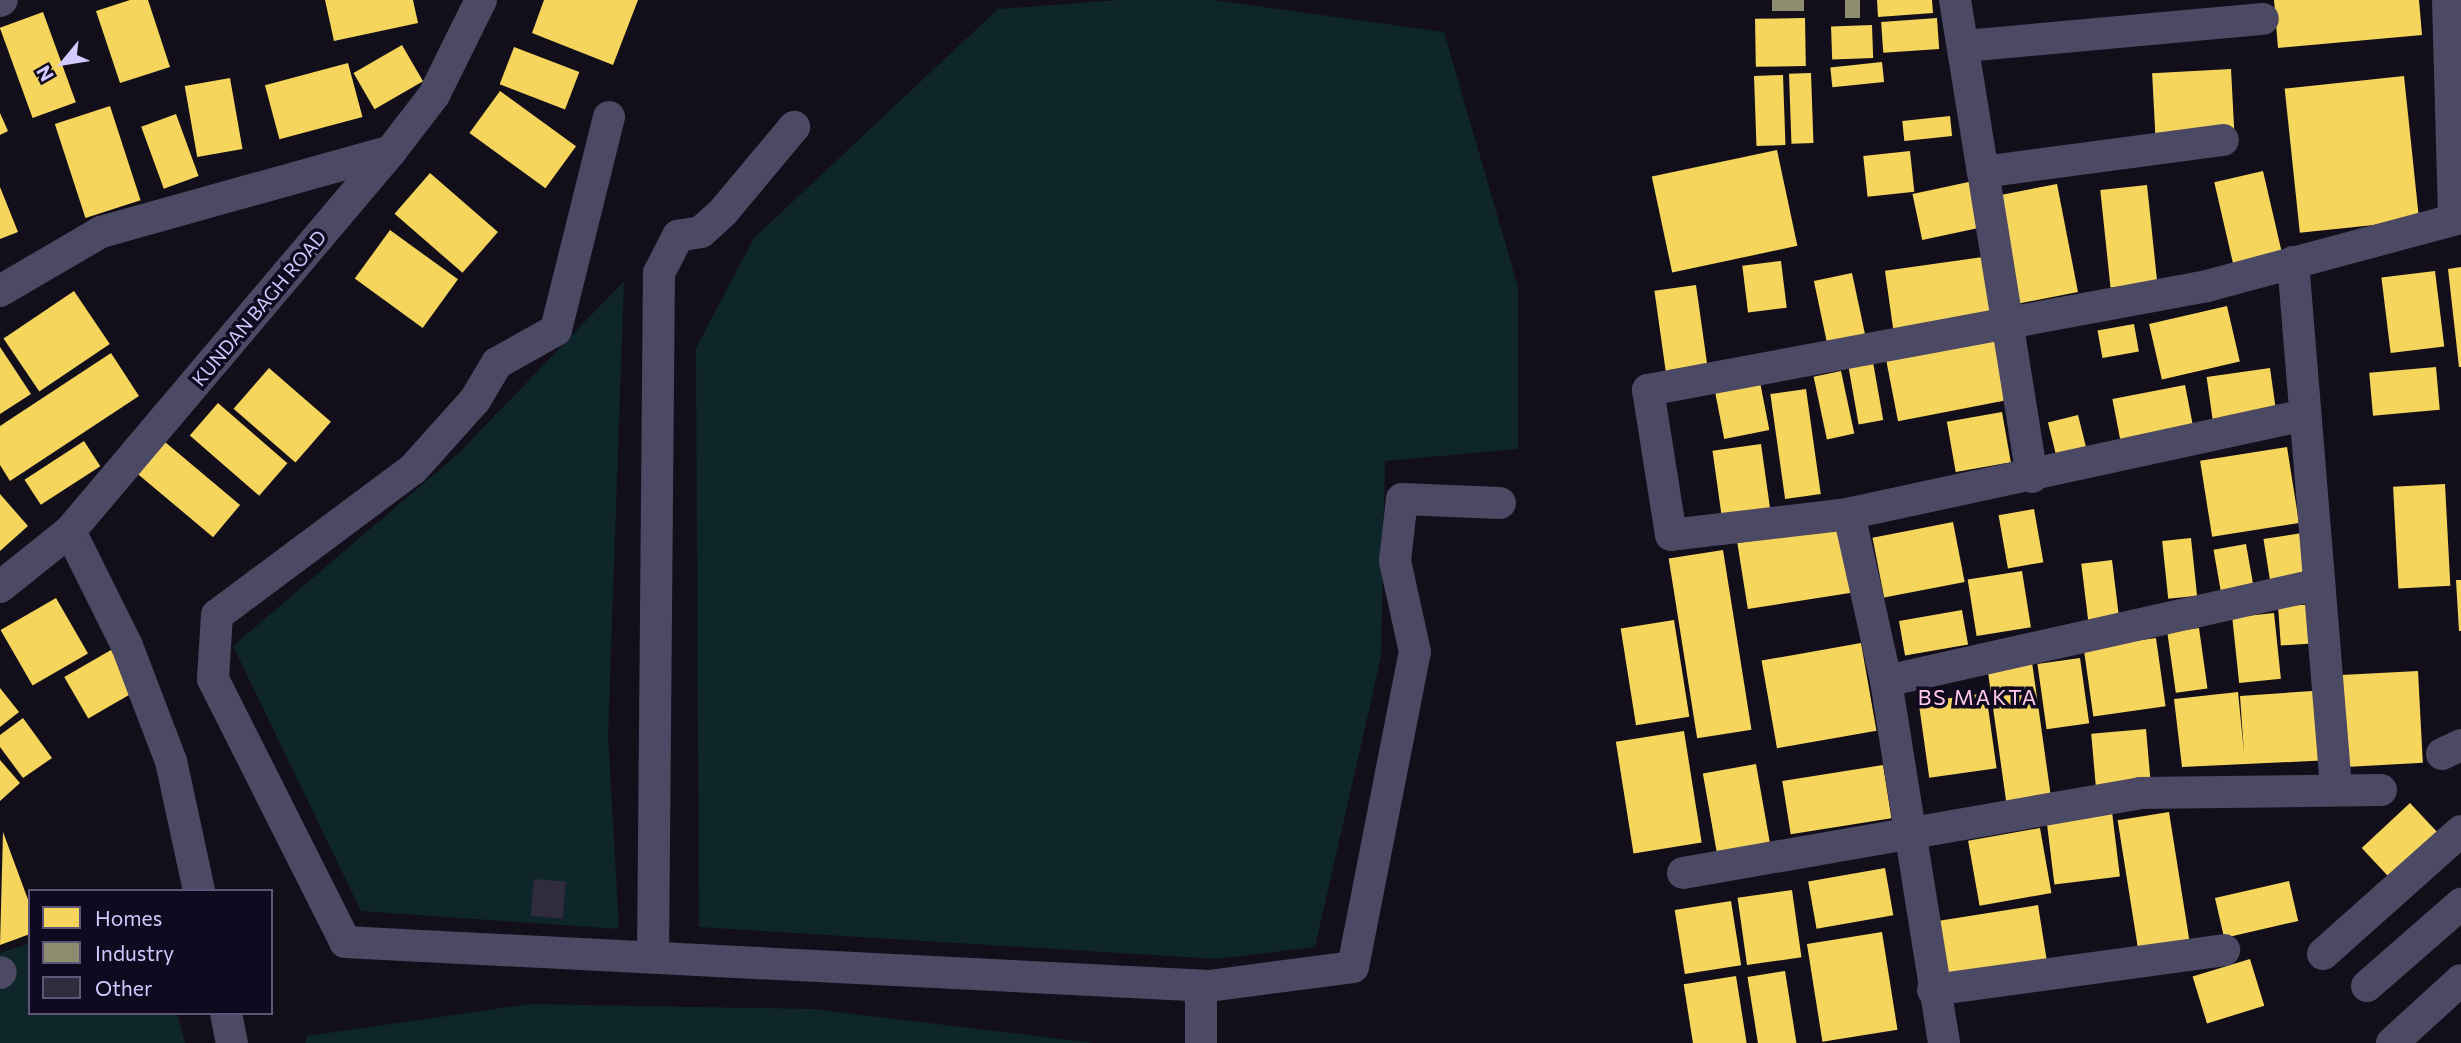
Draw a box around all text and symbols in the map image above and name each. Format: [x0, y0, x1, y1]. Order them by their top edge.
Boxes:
north arrow [28, 28, 98, 98]
text: N [31, 62, 58, 86]
street label: KUNDAN BAGH ROAD [187, 225, 331, 391]
district label: BS MAKTA [1919, 684, 2037, 710]
legend [28, 889, 273, 1015]
text: Homes [95, 905, 162, 930]
text: Industry [95, 940, 174, 965]
text: Other [95, 975, 152, 1000]

